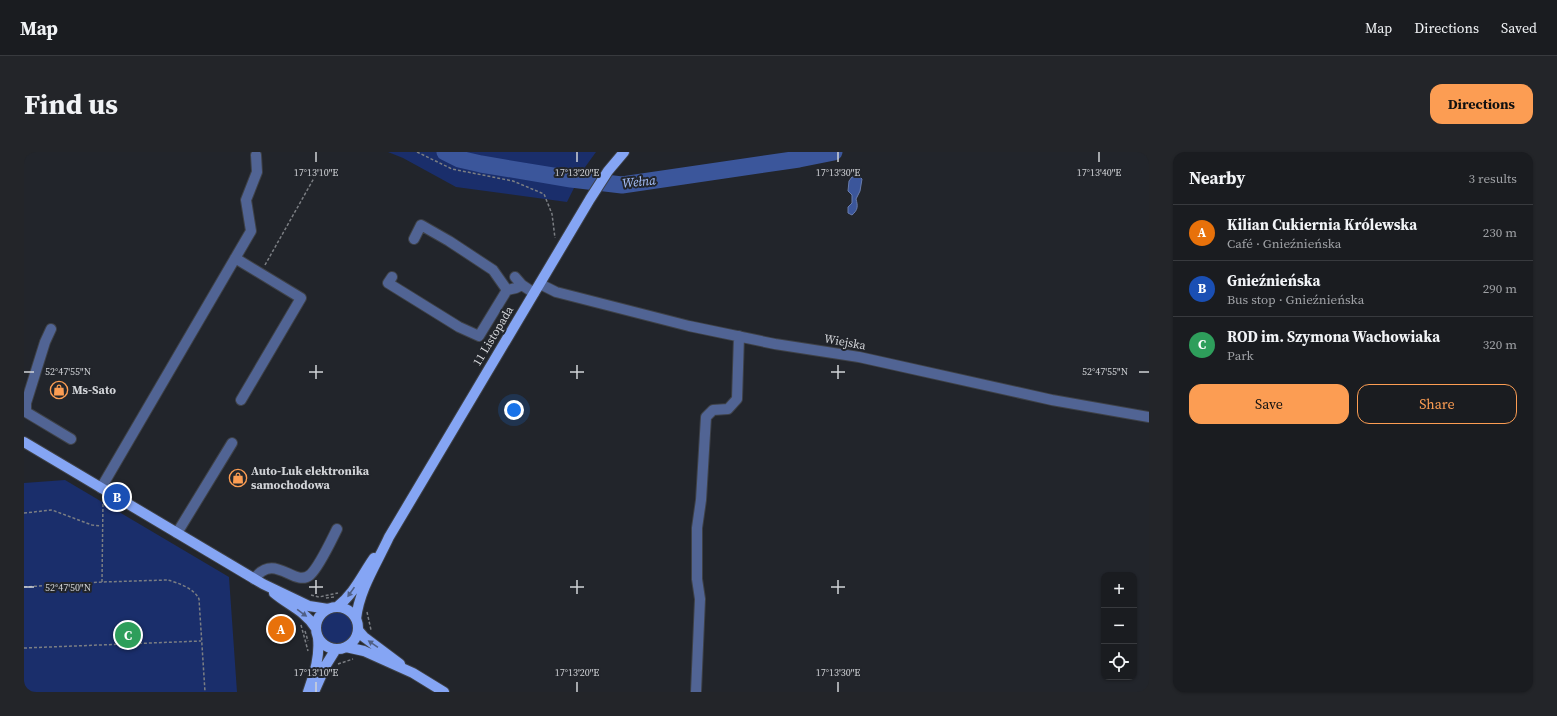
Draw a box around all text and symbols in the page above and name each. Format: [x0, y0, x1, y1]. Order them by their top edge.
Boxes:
text: Map [20, 15, 58, 41]
text: Map [1365, 18, 1392, 38]
text: Directions [1414, 18, 1479, 38]
text: Saved [1501, 18, 1537, 38]
button: Directions [1430, 84, 1533, 124]
text: Find us [24, 85, 118, 123]
text: 17°13'10"E [294, 166, 338, 179]
text: 17°13'20"E [555, 166, 599, 179]
text: 17°13'30"E [816, 166, 860, 179]
text: 17°13'40"E [1077, 166, 1121, 179]
text: Nearby [1189, 166, 1245, 190]
text: 3 results [1469, 170, 1517, 187]
water label: Wełna [621, 171, 657, 192]
text: Kilian Cukiernia Królewska [1227, 214, 1417, 235]
text: A [1198, 224, 1206, 241]
text: 230 m [1483, 224, 1517, 241]
text: Café · Gnieźnieńska [1227, 235, 1342, 252]
text: Gnieźnieńska [1227, 270, 1320, 291]
text: B [1198, 280, 1206, 297]
text: 290 m [1483, 280, 1517, 297]
text: Bus stop · Gnieźnieńska [1227, 291, 1364, 308]
street label: 11 Listopada [469, 302, 518, 369]
text: ROD im. Szymona Wachowiaka [1227, 326, 1440, 347]
street label: Wiejska [823, 330, 868, 354]
text: C [1198, 336, 1206, 353]
text: 320 m [1483, 336, 1517, 353]
text: Park [1227, 347, 1254, 364]
text: 52°47'55"N [45, 365, 91, 378]
text: 52°47'55"N [1082, 365, 1128, 378]
shop icon: Ms-Sato [49, 380, 69, 400]
place label: Ms-Sato [72, 382, 116, 398]
button: Save [1189, 384, 1349, 424]
button: Share [1357, 384, 1517, 424]
your location [504, 400, 524, 420]
place label: Auto-Luk elektronika samochodowa [251, 463, 370, 493]
shop icon: Auto-Luk elektronika samochodowa [228, 468, 248, 488]
pin: B [104, 482, 130, 512]
map controls [1101, 572, 1137, 680]
button: + [1101, 572, 1137, 608]
text: 52°47'50"N [45, 581, 91, 594]
one-way arrow [347, 587, 355, 598]
button: − [1101, 608, 1137, 644]
one-way arrow [297, 609, 307, 617]
pin: A [268, 614, 294, 644]
pin: C [115, 620, 141, 650]
one-way arrow [368, 640, 379, 648]
button: locate [1101, 644, 1137, 680]
text: 17°13'10"E [294, 666, 338, 679]
text: 17°13'20"E [555, 666, 599, 679]
text: 17°13'30"E [816, 666, 860, 679]

